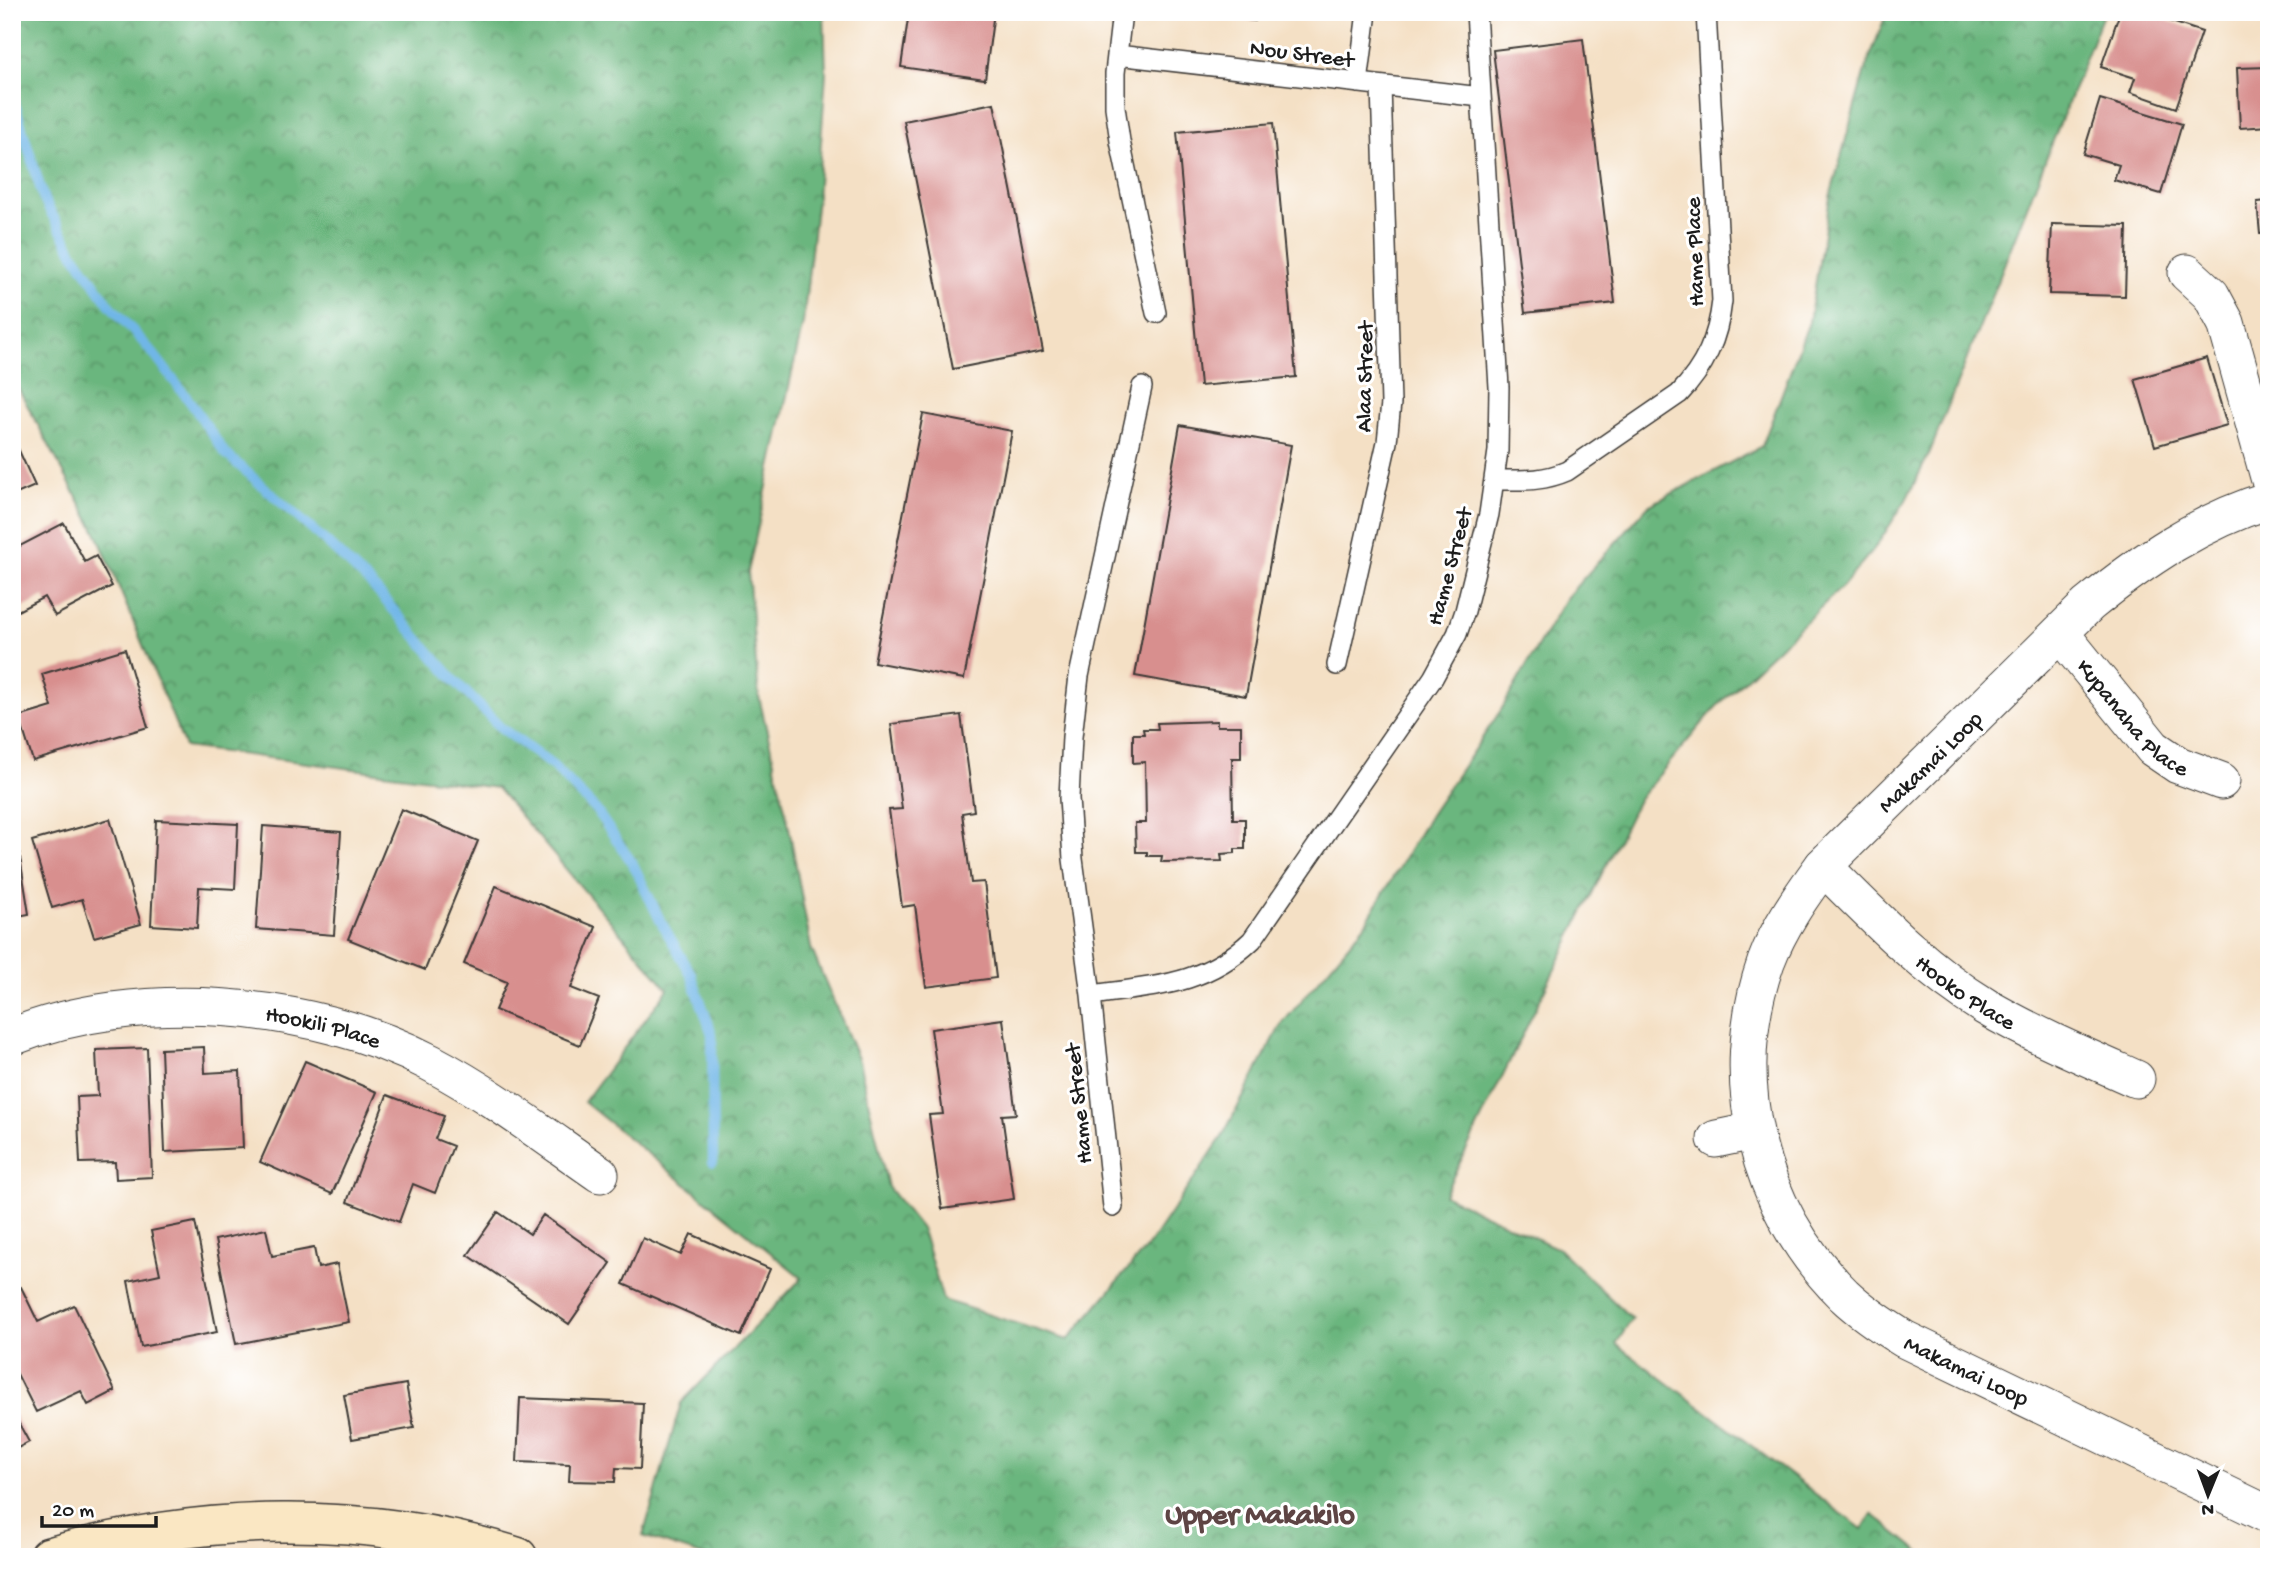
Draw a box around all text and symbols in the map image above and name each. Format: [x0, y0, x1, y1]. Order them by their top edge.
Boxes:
street label: Nou Street [1248, 36, 1357, 75]
street label: Hame Place [1681, 195, 1712, 307]
street label: Alaa Street [1352, 320, 1381, 433]
street label: Hame Street [1423, 503, 1480, 629]
street label: Kupanaha Place [2069, 655, 2192, 785]
street label: Makamai Loop [1874, 707, 1989, 820]
street label: Hooko Place [1909, 951, 2020, 1038]
street label: Hookili Place [263, 1002, 385, 1057]
street label: Hame Street [1061, 1041, 1100, 1165]
street label: Makamai Loop [1899, 1331, 2032, 1414]
north arrow [2172, 1460, 2242, 1530]
scale bar [42, 1485, 156, 1529]
text: N [2201, 1497, 2214, 1520]
text: 20 m [52, 1500, 94, 1525]
district label: Upper Makakilo [1165, 1500, 1355, 1535]

